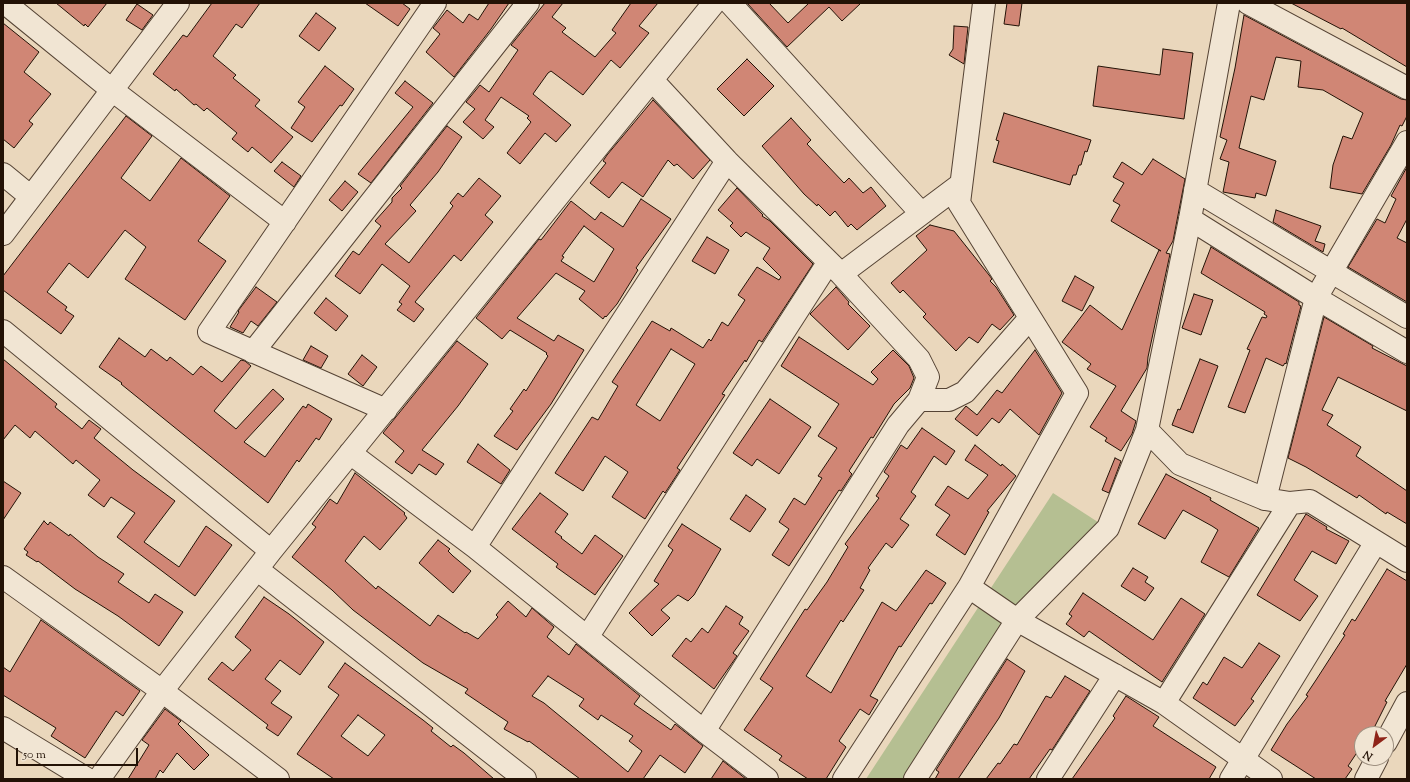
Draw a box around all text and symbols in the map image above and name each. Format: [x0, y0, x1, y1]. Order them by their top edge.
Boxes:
north arrow [1354, 726, 1394, 766]
scale bar [18, 740, 140, 766]
text: 50 m [23, 746, 46, 764]
text: N [1360, 746, 1376, 764]

